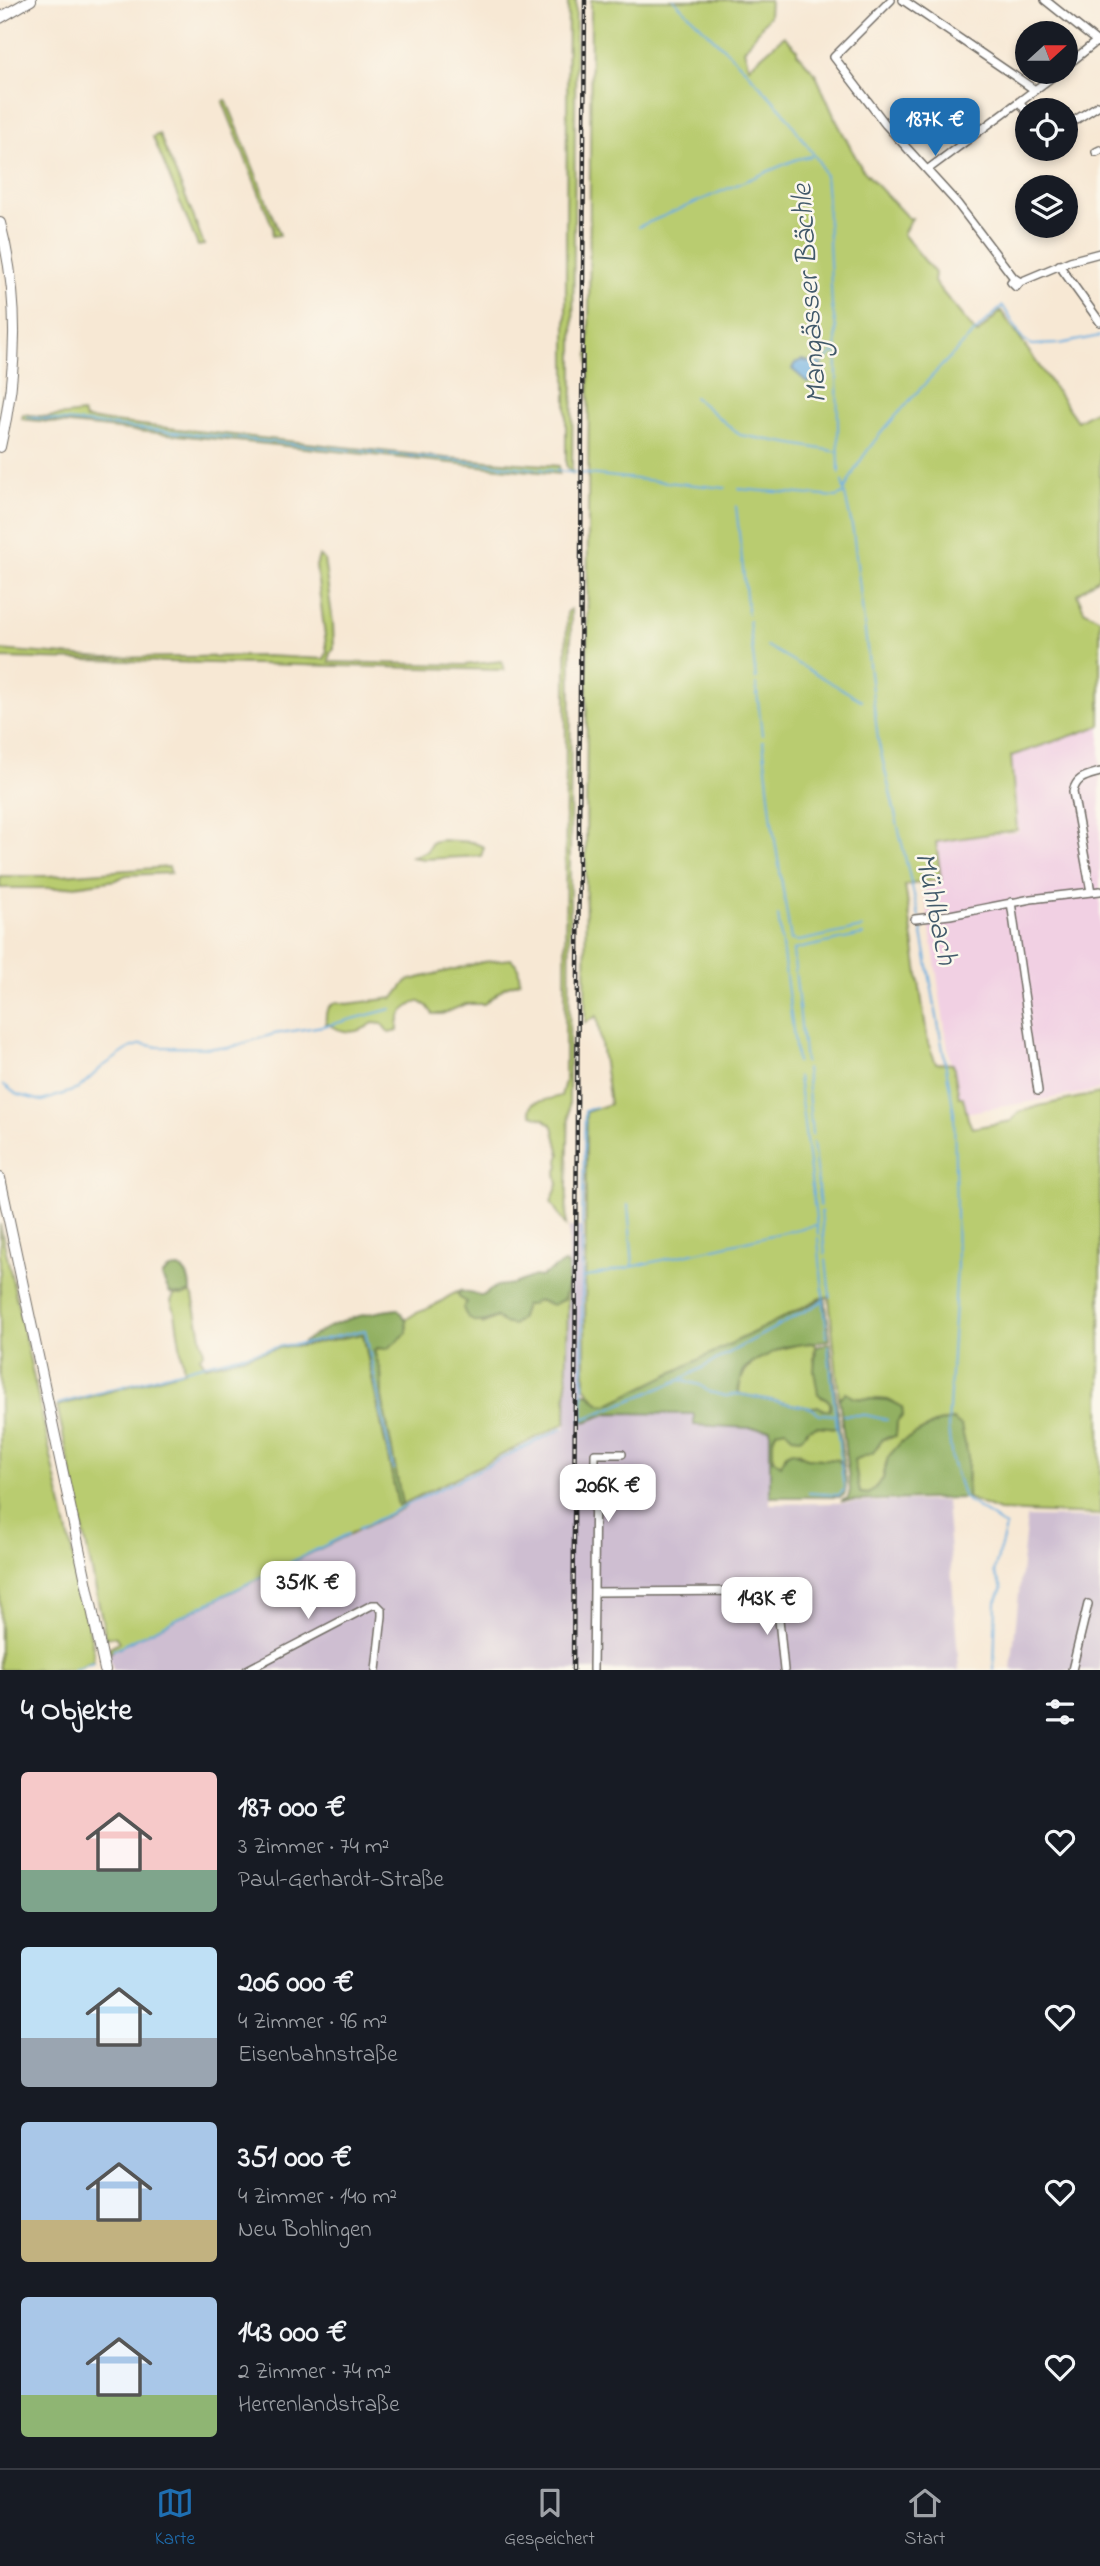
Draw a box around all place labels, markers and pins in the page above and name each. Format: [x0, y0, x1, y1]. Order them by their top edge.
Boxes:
pin: 187K € [878, 99, 992, 158]
pin: 206K € [551, 1464, 665, 1524]
pin: 351K € [251, 1562, 365, 1621]
pin: 143K € [710, 1578, 824, 1637]

